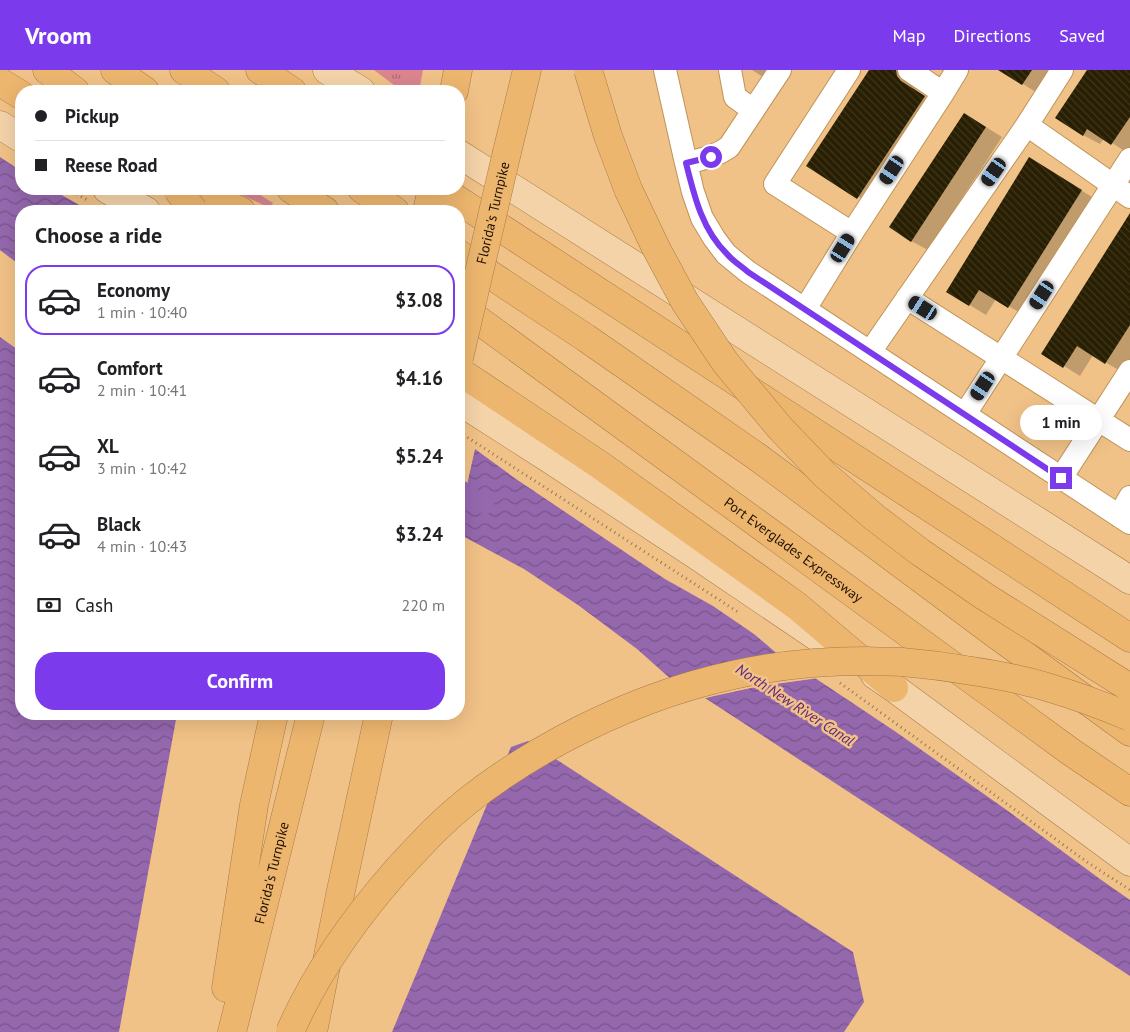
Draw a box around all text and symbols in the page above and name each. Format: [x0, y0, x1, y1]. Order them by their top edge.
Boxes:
text: Vroom [25, 20, 92, 51]
text: Map [893, 24, 925, 47]
text: Directions [953, 24, 1031, 47]
text: Saved [1059, 24, 1105, 47]
text: Pickup [65, 104, 119, 128]
route start [700, 146, 722, 168]
text: Reese Road [65, 153, 158, 177]
car [877, 153, 906, 187]
car [979, 155, 1008, 189]
street label: Florida's Turnpike [472, 160, 513, 266]
text: Choose a ride [35, 221, 162, 249]
car [828, 231, 857, 265]
icon: car [37, 278, 82, 323]
text: Economy [97, 278, 170, 302]
car [1027, 278, 1056, 312]
text: $3.08 [395, 288, 443, 312]
car [906, 294, 939, 322]
text: 1 min · 10:40 [97, 302, 187, 322]
icon: car [37, 356, 82, 401]
text: Comfort [97, 356, 163, 380]
text: $4.16 [395, 366, 443, 390]
car [968, 369, 997, 403]
text: 2 min · 10:41 [97, 380, 187, 400]
callout: 1 min [1020, 406, 1102, 440]
text: 1 min [1041, 412, 1081, 432]
icon: car [37, 434, 82, 479]
text: XL [97, 434, 119, 458]
text: $5.24 [395, 444, 443, 468]
text: 3 min · 10:42 [97, 458, 187, 478]
route end [1050, 467, 1072, 489]
street label: Port Everglades Expressway [721, 493, 867, 607]
icon: car [37, 512, 82, 557]
text: Black [97, 512, 141, 536]
text: $3.24 [395, 522, 443, 546]
text: 4 min · 10:43 [97, 536, 187, 556]
icon: cash [35, 591, 63, 619]
text: Cash [75, 593, 113, 617]
text: 220 m [402, 595, 445, 615]
button: Confirm [35, 652, 445, 710]
water label: North New River Canal [732, 659, 858, 750]
street label: Florida's Turnpike [250, 820, 293, 926]

